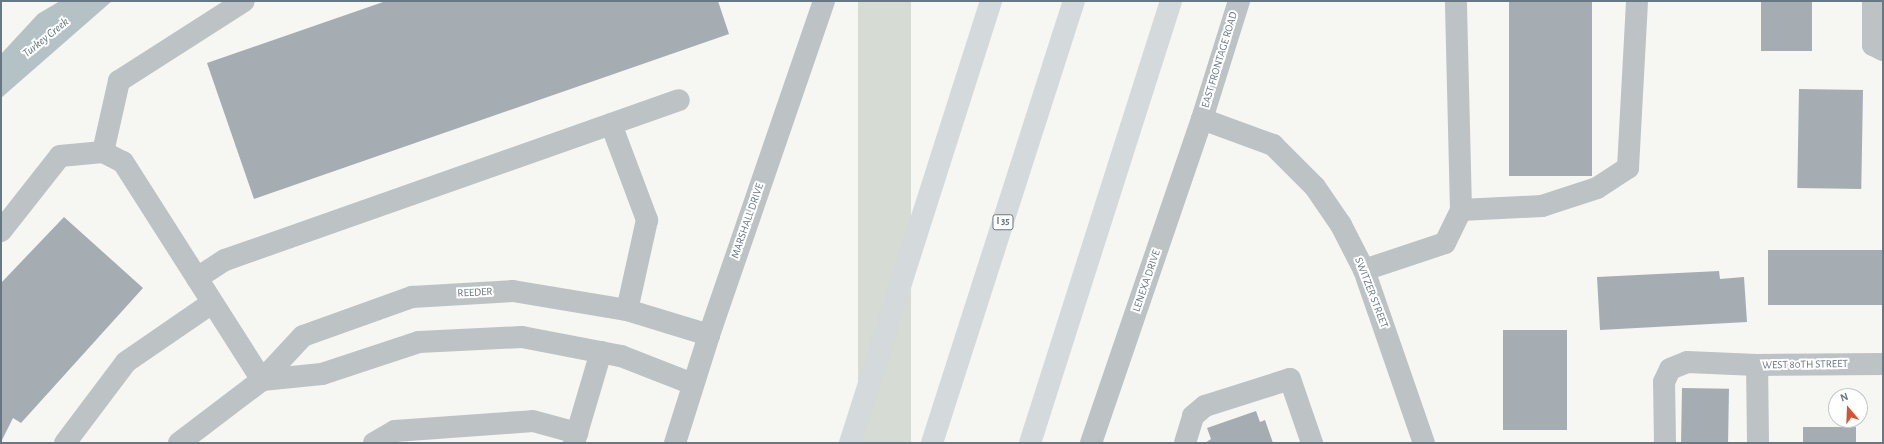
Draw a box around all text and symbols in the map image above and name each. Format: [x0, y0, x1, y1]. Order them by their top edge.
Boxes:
street label: EAST FRONTAGE ROAD [1199, 10, 1241, 110]
water label: Turkey Creek [20, 15, 72, 61]
street label: MARSHALL DRIVE [729, 182, 767, 260]
road number: I 35 [992, 214, 1014, 230]
street label: LENEXA DRIVE [1130, 248, 1164, 314]
street label: SWITZER STREET [1351, 256, 1391, 330]
street label: REEDER [457, 285, 493, 301]
street label: WEST 80TH STREET [1762, 358, 1848, 372]
north arrow [1828, 388, 1868, 428]
text: N [1839, 391, 1850, 404]

